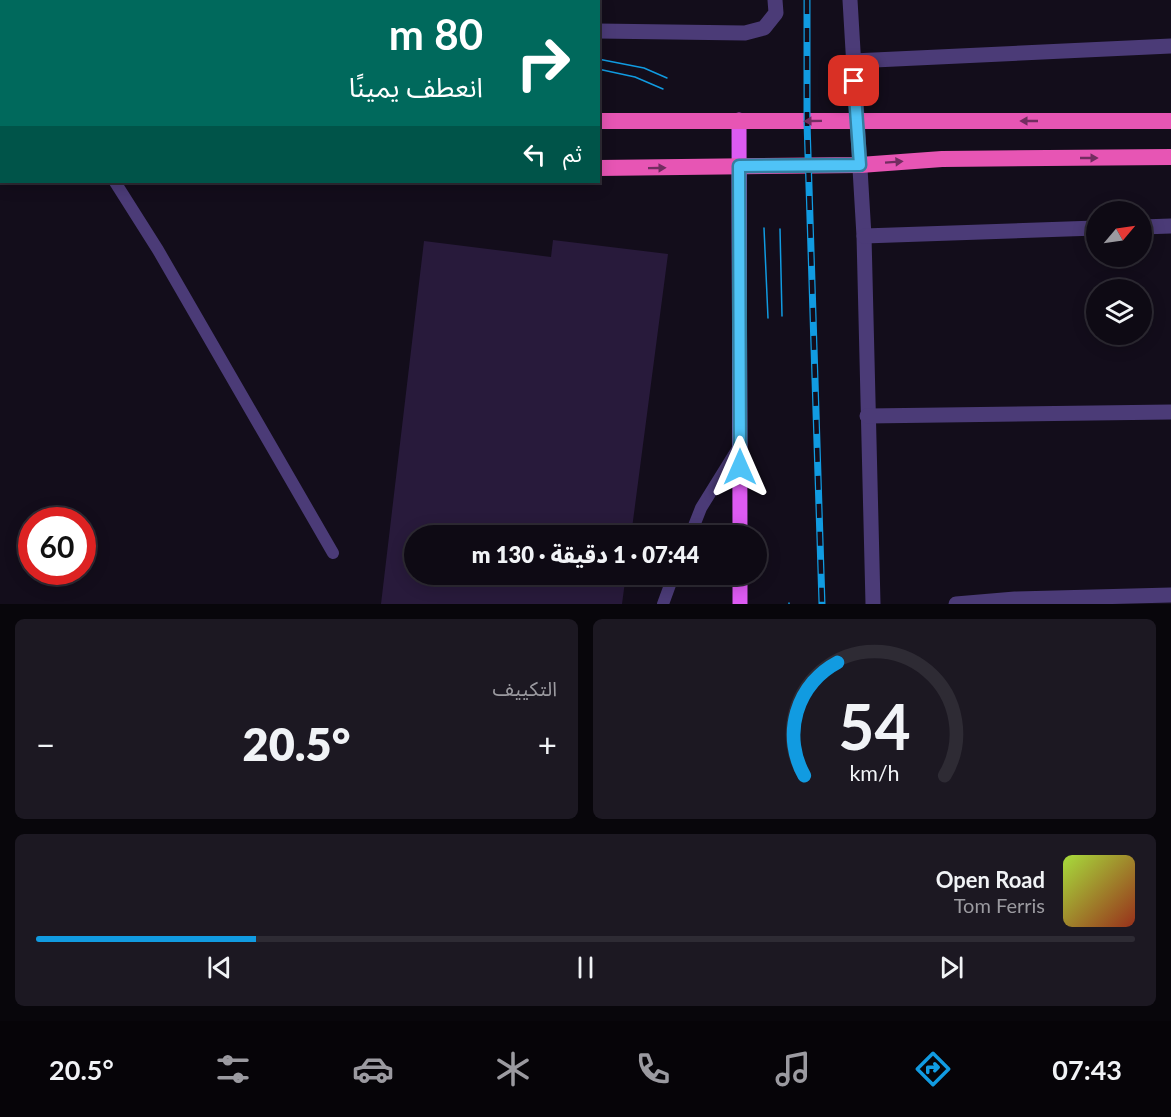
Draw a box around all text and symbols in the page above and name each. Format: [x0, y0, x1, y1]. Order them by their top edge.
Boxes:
text: 80 m [389, 9, 483, 59]
icon: right [504, 24, 582, 102]
pin [828, 55, 879, 106]
icon: arrive [837, 64, 870, 97]
text: انعطف يمينًا [349, 70, 483, 103]
one-way arrow [803, 116, 822, 126]
one-way arrow [1019, 116, 1038, 126]
icon: left [518, 138, 551, 171]
text: ثم [563, 140, 582, 167]
one-way arrow [1079, 153, 1098, 162]
one-way arrow [884, 157, 903, 167]
one-way arrow [647, 163, 666, 172]
north arrow [1086, 201, 1152, 267]
map controls [1086, 201, 1152, 345]
button: layers [1086, 279, 1152, 345]
position arrow [708, 435, 772, 499]
speed limit sign: 60 [18, 507, 96, 585]
text: 07:44 · 1 دقيقة · 130 m [472, 541, 699, 568]
text: التكييف [493, 676, 557, 700]
text: 54 [838, 688, 911, 763]
text: 20.5° [243, 717, 350, 771]
text: − [36, 724, 55, 764]
text: + [538, 724, 557, 764]
text: km/h [849, 760, 900, 786]
text: Open Road [936, 866, 1045, 893]
text: Tom Ferris [954, 893, 1045, 917]
icon: previous [203, 951, 236, 984]
icon: pause [569, 951, 602, 984]
icon: next [935, 951, 968, 984]
icon: filters [212, 1048, 254, 1090]
icon: car [352, 1048, 394, 1090]
icon: climate [492, 1048, 534, 1090]
icon: phone [632, 1048, 674, 1090]
icon: music [772, 1048, 814, 1090]
icon: directions [912, 1048, 954, 1090]
text: 20.5° [49, 1053, 114, 1086]
text: 07:43 [1052, 1053, 1122, 1086]

